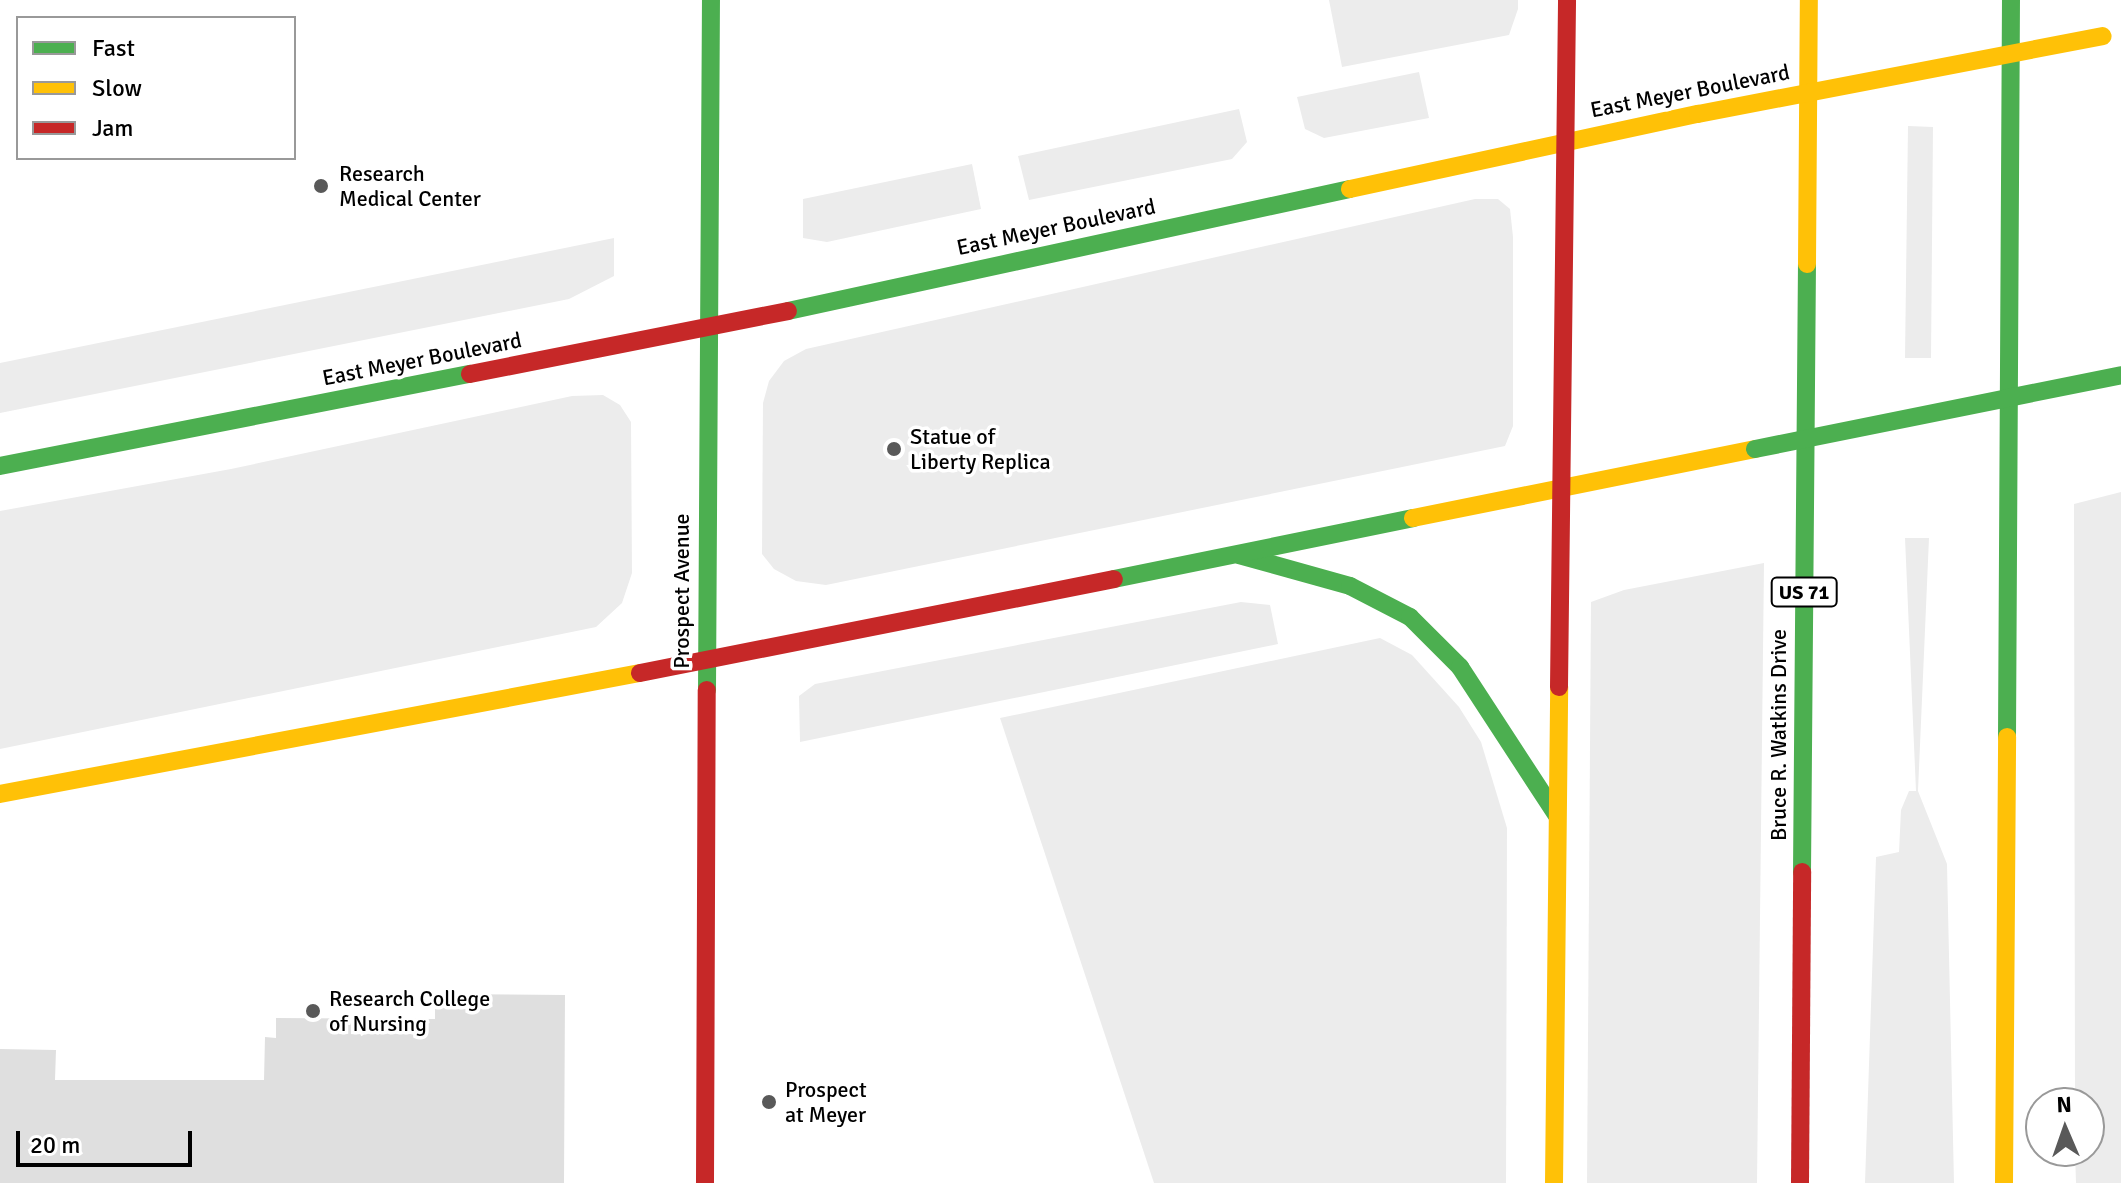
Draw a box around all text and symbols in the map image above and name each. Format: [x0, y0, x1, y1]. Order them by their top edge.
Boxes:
legend [16, 16, 296, 160]
text: Fast [92, 33, 135, 63]
street label: East Meyer Boulevard [1588, 59, 1792, 123]
text: Slow [92, 73, 142, 103]
text: Jam [92, 113, 133, 143]
place label: Research Medical Center [339, 160, 481, 212]
marker: Research Medical Center [310, 175, 332, 197]
street label: East Meyer Boulevard [954, 193, 1158, 261]
street label: East Meyer Boulevard [320, 327, 524, 391]
place label: Statue of Liberty Replica [910, 423, 1051, 474]
marker: Statue of Liberty Replica [885, 440, 903, 458]
street label: Prospect Avenue [669, 513, 695, 669]
road number: US 71 [1770, 576, 1838, 608]
street label: Bruce R. Watkins Drive [1766, 629, 1792, 841]
place label: Research College of Nursing [329, 985, 490, 1036]
marker: Research College of Nursing [304, 1002, 322, 1020]
place label: Prospect at Meyer [785, 1076, 867, 1128]
north arrow [2025, 1087, 2105, 1167]
text: N [2056, 1091, 2072, 1118]
marker: Prospect at Meyer [760, 1093, 778, 1111]
scale bar [20, 1115, 196, 1165]
text: 20 m [30, 1130, 80, 1160]

